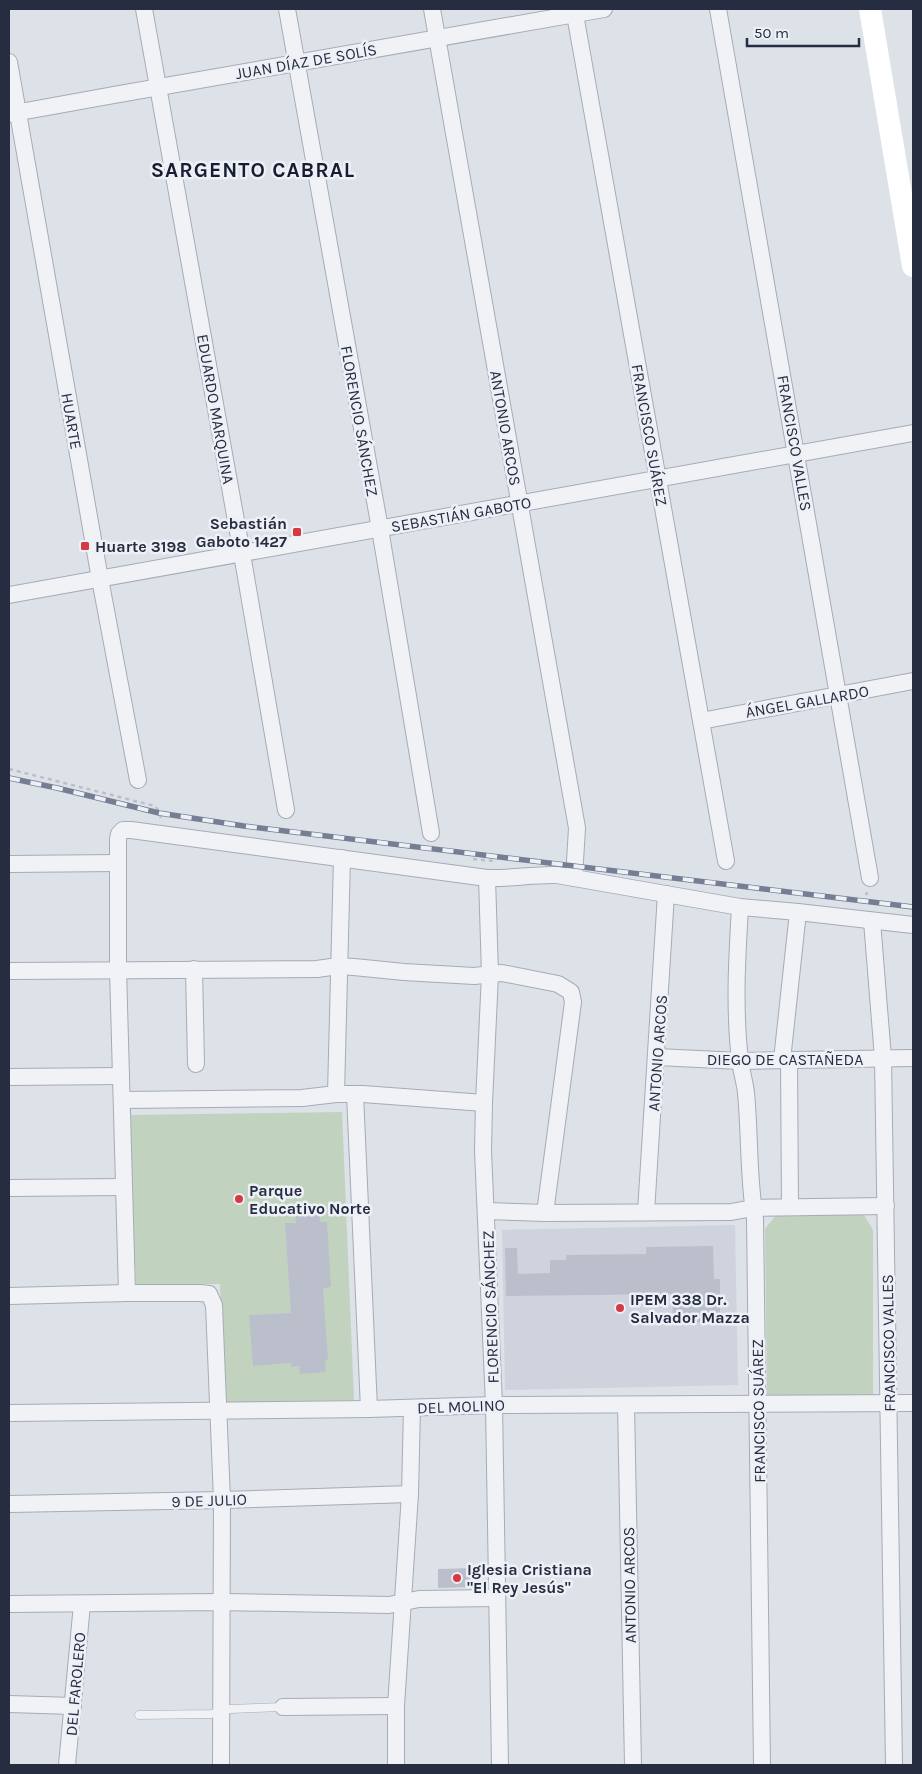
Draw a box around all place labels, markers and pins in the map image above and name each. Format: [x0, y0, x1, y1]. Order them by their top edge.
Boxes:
place label: Sebastián Gaboto 1427 [196, 514, 287, 551]
marker: Sebastián Gaboto 1427 [291, 526, 303, 538]
place label: Huarte 3198 [95, 537, 187, 556]
marker: Huarte 3198 [79, 540, 91, 552]
place label: Parque Educativo Norte [249, 1181, 371, 1218]
marker: Parque Educativo Norte [233, 1193, 245, 1205]
place label: IPEM 338 Dr. Salvador Mazza [630, 1290, 750, 1327]
marker: IPEM 338 Dr. Salvador Mazza [614, 1302, 626, 1314]
place label: Iglesia Cristiana "El Rey Jesús" [467, 1560, 592, 1597]
marker: Iglesia Cristiana "El Rey Jesús" [451, 1572, 463, 1584]

